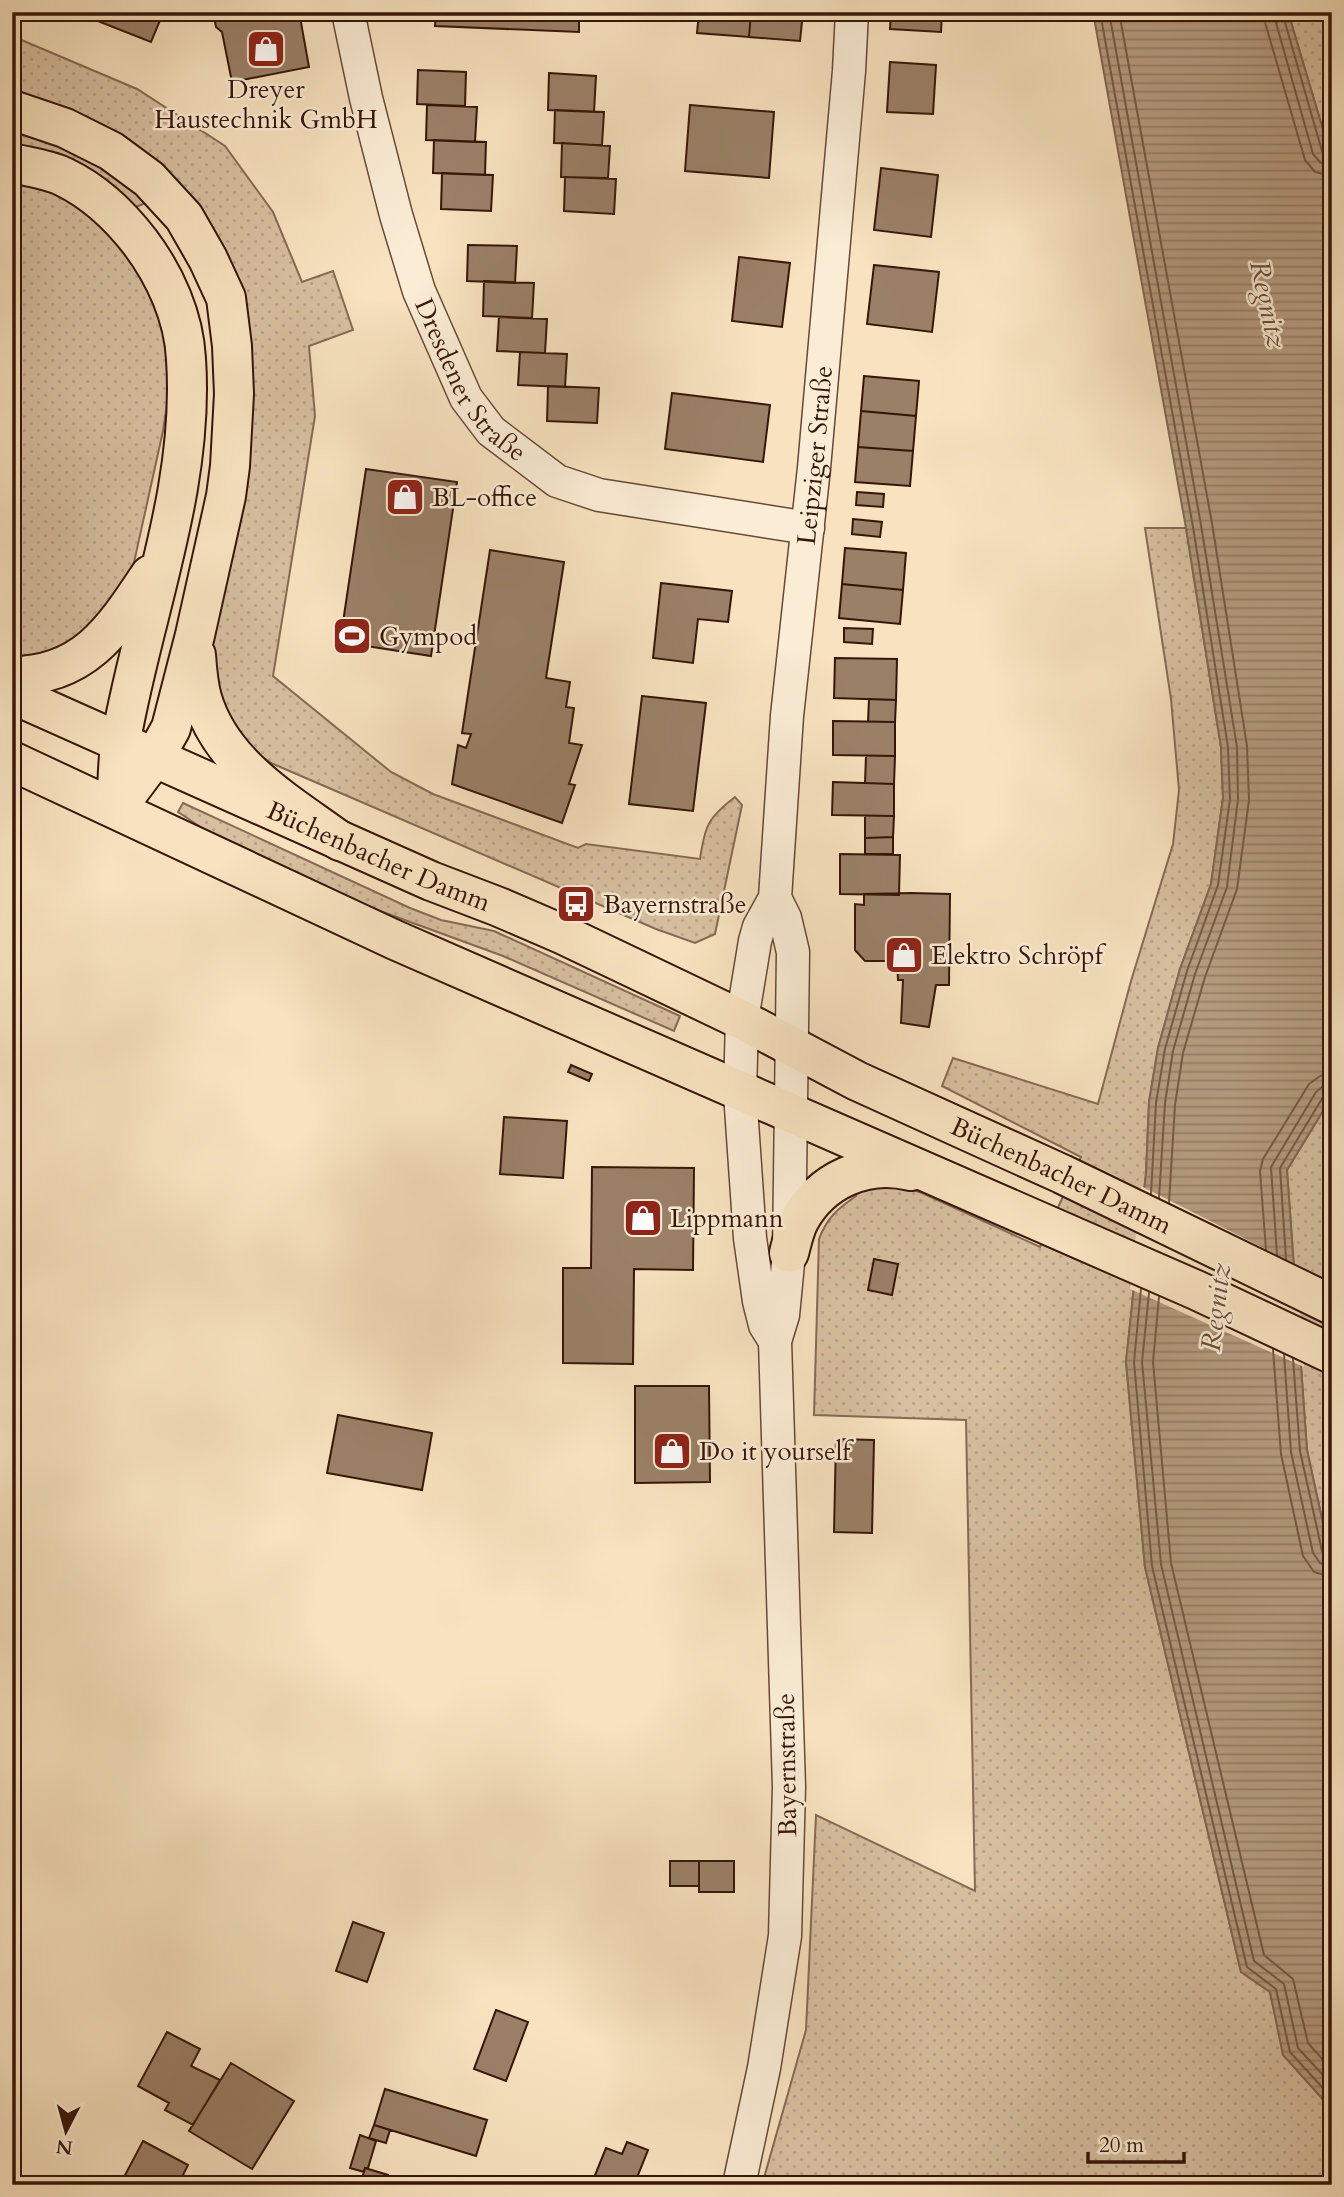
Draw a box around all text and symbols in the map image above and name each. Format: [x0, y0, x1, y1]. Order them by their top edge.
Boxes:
shop icon: Dreyer Haustechnik GmbH [245, 28, 287, 70]
place label: Dreyer Haustechnik GmbH [154, 72, 378, 137]
water label: Regnitz [1240, 257, 1296, 352]
street label: Dresdener Straße [406, 293, 533, 470]
street label: Leipziger Straße [789, 364, 841, 547]
shop icon: BL-office [384, 476, 426, 518]
place label: BL-office [432, 480, 537, 515]
sports icon: Gympod [331, 615, 373, 657]
place label: Gympod [379, 619, 477, 654]
street label: Büchenbacher Damm [261, 793, 495, 920]
bus stop icon: Bayernstraße [555, 883, 597, 925]
place label: Bayernstraße [603, 887, 747, 922]
shop icon: Elektro Schröpf [883, 934, 925, 976]
place label: Elektro Schröpf [931, 938, 1107, 973]
street label: Büchenbacher Damm [945, 1109, 1178, 1243]
shop icon: Lippmann [622, 1197, 664, 1239]
place label: Lippmann [670, 1201, 784, 1236]
water label: Regnitz [1192, 1260, 1240, 1353]
shop icon: Do it yourself [651, 1430, 693, 1472]
place label: Do it yourself [699, 1434, 854, 1469]
street label: Bayernstraße [768, 1693, 805, 1837]
north arrow [32, 2096, 102, 2166]
scale bar [1088, 2120, 1185, 2164]
text: 20 m [1099, 2131, 1144, 2160]
text: N [54, 2133, 74, 2161]

